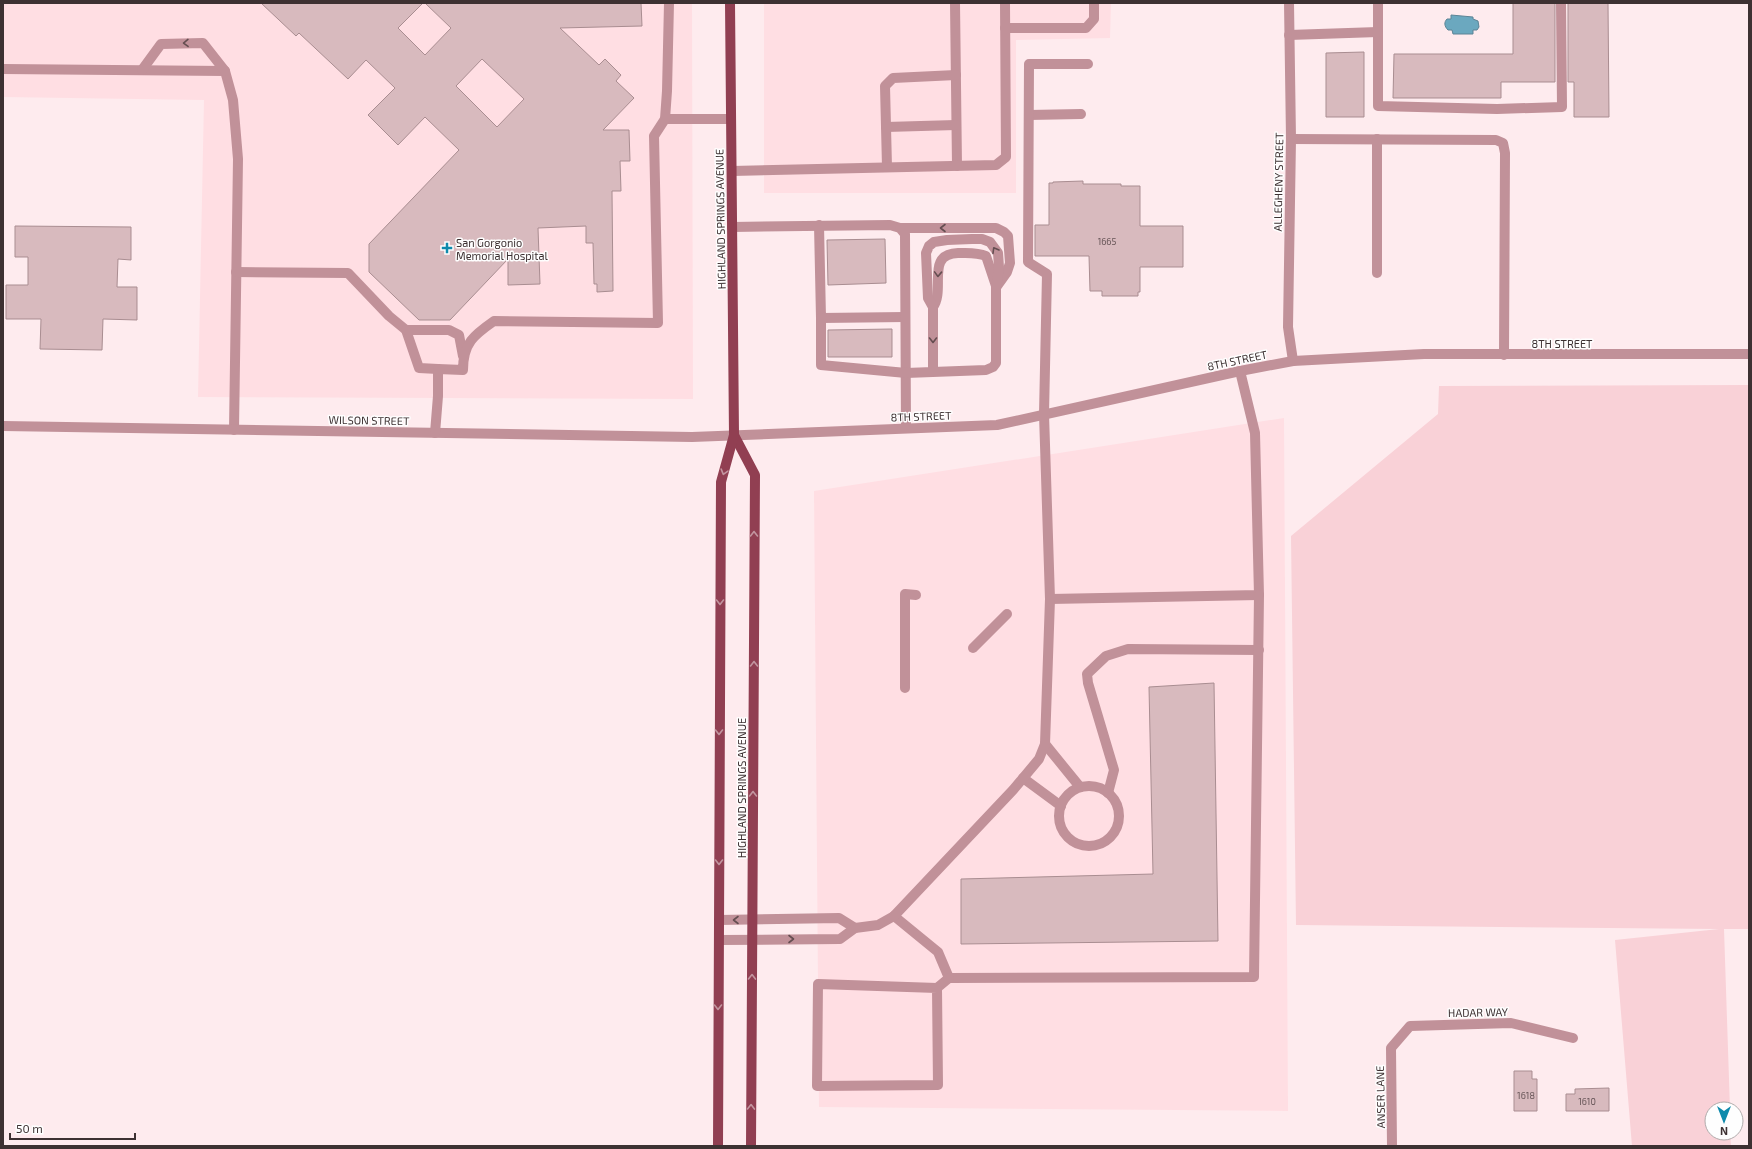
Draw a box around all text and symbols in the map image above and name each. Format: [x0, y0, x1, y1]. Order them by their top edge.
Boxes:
one-way arrow [183, 39, 189, 47]
street label: ALLEGHENY STREET [1271, 132, 1285, 232]
street label: HIGHLAND SPRINGS AVENUE [712, 149, 728, 289]
one-way arrow [940, 224, 946, 232]
place label: San Gorgonio Memorial Hospital [456, 236, 549, 262]
house number: 1665 [1098, 236, 1117, 247]
marker: San Gorgonio Memorial Hospital [441, 242, 453, 254]
one-way arrow [992, 247, 1000, 254]
one-way arrow [934, 271, 942, 277]
one-way arrow [929, 337, 937, 343]
street label: 8TH STREET [1532, 337, 1593, 350]
street label: 8TH STREET [1206, 347, 1269, 373]
street label: 8TH STREET [890, 408, 952, 424]
street label: WILSON STREET [329, 413, 410, 427]
one-way arrow [720, 469, 729, 476]
one-way arrow [750, 531, 758, 537]
one-way arrow [716, 599, 724, 605]
one-way arrow [750, 661, 758, 667]
street label: HIGHLAND SPRINGS AVENUE [735, 718, 748, 858]
one-way arrow [715, 729, 724, 735]
one-way arrow [749, 791, 757, 797]
one-way arrow [715, 859, 723, 865]
one-way arrow [733, 916, 739, 924]
one-way arrow [788, 935, 794, 943]
one-way arrow [748, 974, 756, 980]
one-way arrow [714, 1004, 722, 1010]
street label: HADAR WAY [1448, 1005, 1509, 1019]
street label: ANSER LANE [1373, 1066, 1387, 1128]
house number: 1618 [1517, 1090, 1535, 1101]
house number: 1610 [1578, 1096, 1596, 1107]
north arrow [1704, 1101, 1744, 1141]
one-way arrow [747, 1104, 755, 1110]
scale bar [10, 1115, 135, 1141]
text: 50 m [16, 1121, 43, 1135]
text: N [1720, 1125, 1728, 1138]

